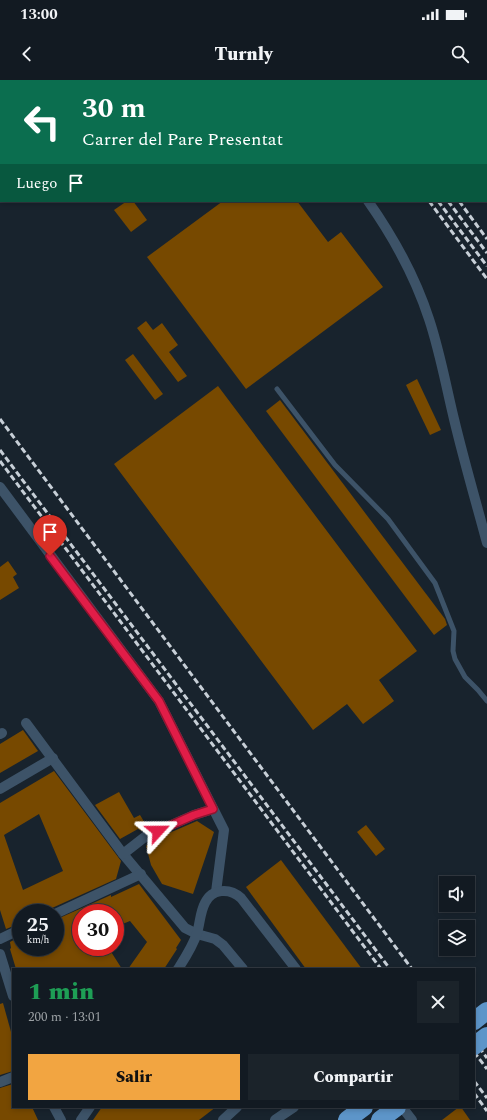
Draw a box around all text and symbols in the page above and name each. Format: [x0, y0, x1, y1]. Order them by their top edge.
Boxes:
text: 13:00 [20, 3, 58, 26]
text: Turnly [214, 41, 273, 68]
icon: back [16, 43, 38, 65]
icon: search [449, 43, 471, 65]
text: 30 m [82, 87, 146, 130]
icon: left [16, 96, 68, 148]
text: Carrer del Pare Presentat [82, 126, 283, 153]
text: Luego [16, 172, 57, 195]
icon: arrive [65, 172, 87, 194]
pin [33, 515, 67, 556]
icon: arrive [39, 521, 61, 543]
position arrow [137, 810, 179, 852]
map controls [439, 876, 475, 956]
button: sound [439, 876, 475, 912]
speed limit sign: 30 [72, 904, 124, 956]
text: 25 [27, 910, 49, 940]
button: layers [439, 920, 475, 956]
text: km/h [27, 932, 49, 948]
text: 1 min [28, 974, 94, 1010]
button: close [417, 981, 459, 1023]
text: 200 m · 13:01 [28, 1007, 101, 1027]
button: Salir [28, 1054, 240, 1100]
button: Compartir [248, 1054, 459, 1100]

